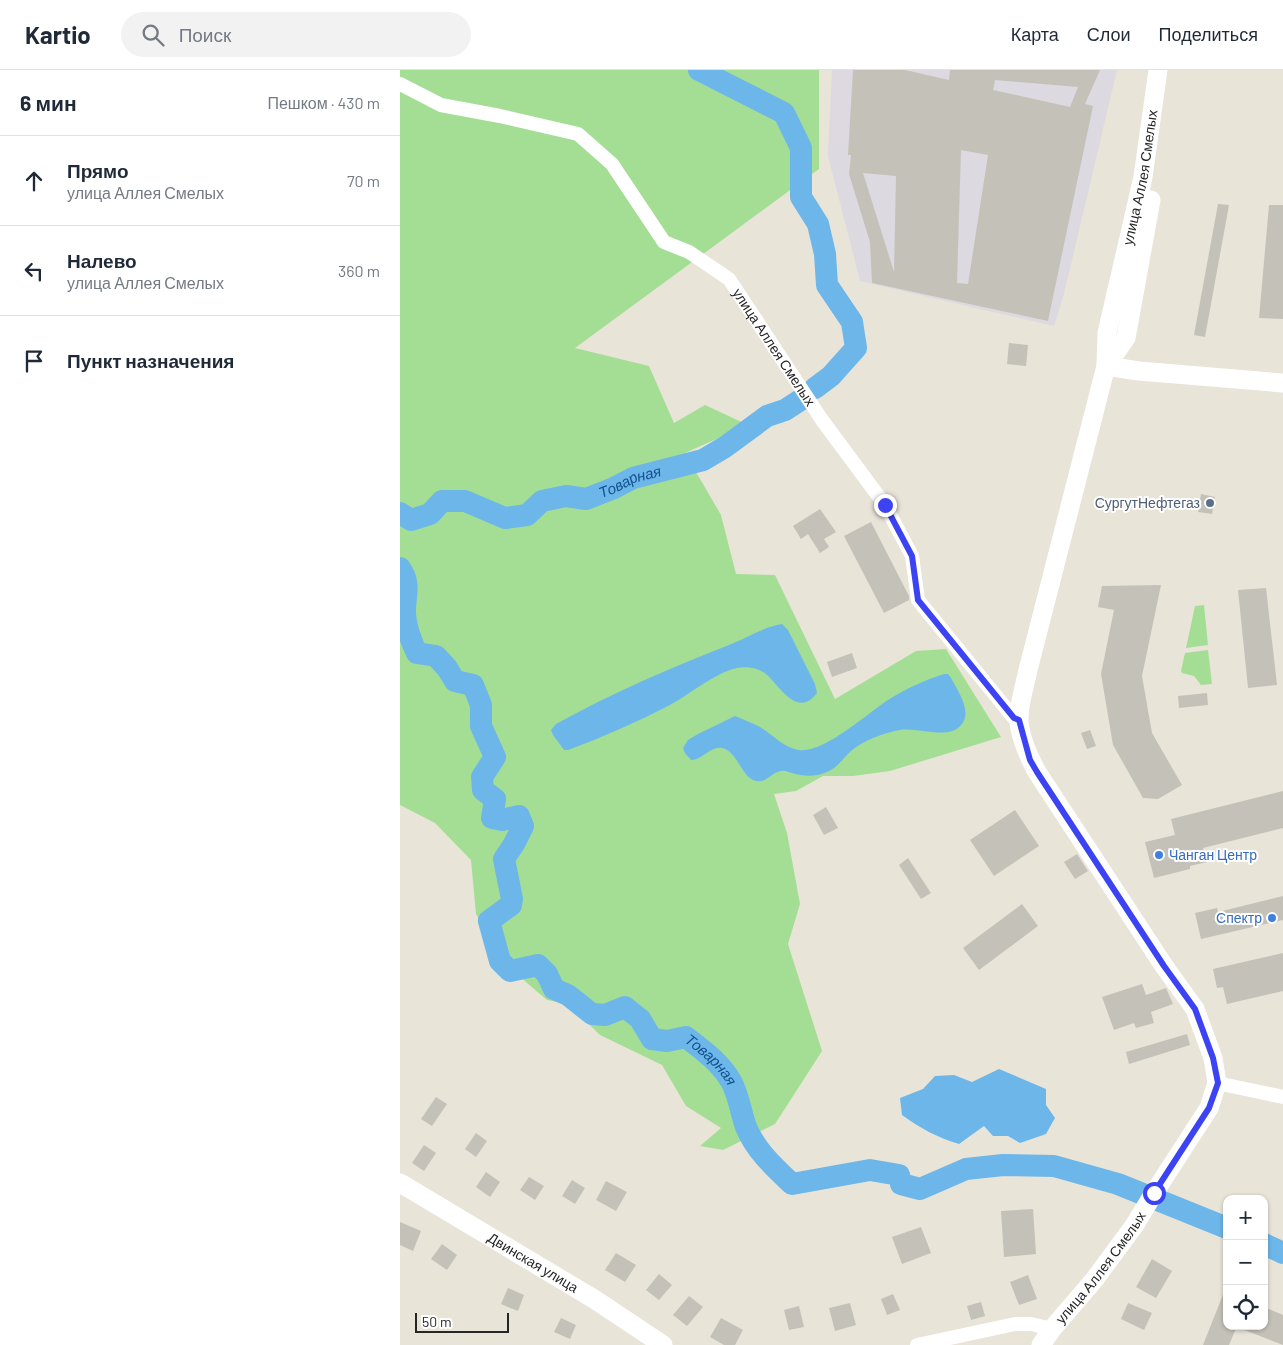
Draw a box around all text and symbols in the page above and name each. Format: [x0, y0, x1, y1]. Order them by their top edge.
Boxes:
search box [121, 12, 471, 57]
text: Kartio [25, 20, 91, 49]
icon: search [139, 21, 167, 49]
text: Поиск [179, 23, 231, 46]
text: Карта [1011, 23, 1059, 45]
text: Слои [1087, 23, 1131, 45]
text: Поделиться [1159, 23, 1258, 45]
text: 6 мин [20, 90, 77, 115]
text: Пешком · 430 m [267, 93, 380, 112]
street label: улица Аллея Смелых [1119, 109, 1160, 247]
text: Прямо [67, 159, 129, 182]
icon: ahead [20, 167, 48, 195]
text: 70 m [347, 171, 380, 190]
text: улица Аллея Смелых [67, 183, 224, 202]
text: Налево [67, 249, 137, 272]
icon: left [20, 257, 48, 285]
text: 360 m [338, 261, 380, 280]
text: улица Аллея Смелых [67, 273, 224, 292]
street label: улица Аллея Смелых [729, 285, 819, 409]
icon: arrive [20, 347, 48, 375]
text: Пункт назначения [67, 349, 234, 372]
water label: Товарная [596, 461, 663, 501]
route end [874, 494, 897, 517]
place label: СургутНефтегаз [1095, 494, 1200, 511]
marker: СургутНефтегаз [1204, 497, 1216, 509]
place label: Чанган Центр [1169, 846, 1257, 863]
marker: Чанган Центр [1153, 849, 1165, 861]
place label: Спектр [1216, 909, 1262, 926]
marker: Спектр [1266, 912, 1278, 924]
water label: Товарная [682, 1030, 741, 1088]
route start [1143, 1182, 1166, 1205]
map controls [1223, 1195, 1268, 1330]
button: + [1223, 1195, 1268, 1240]
street label: улица Аллея Смелых [1052, 1208, 1149, 1327]
street label: Двинская улица [485, 1228, 582, 1296]
button: − [1223, 1240, 1268, 1285]
button: locate [1223, 1285, 1268, 1330]
scale bar [415, 1310, 509, 1333]
text: 50 m [422, 1313, 451, 1330]

